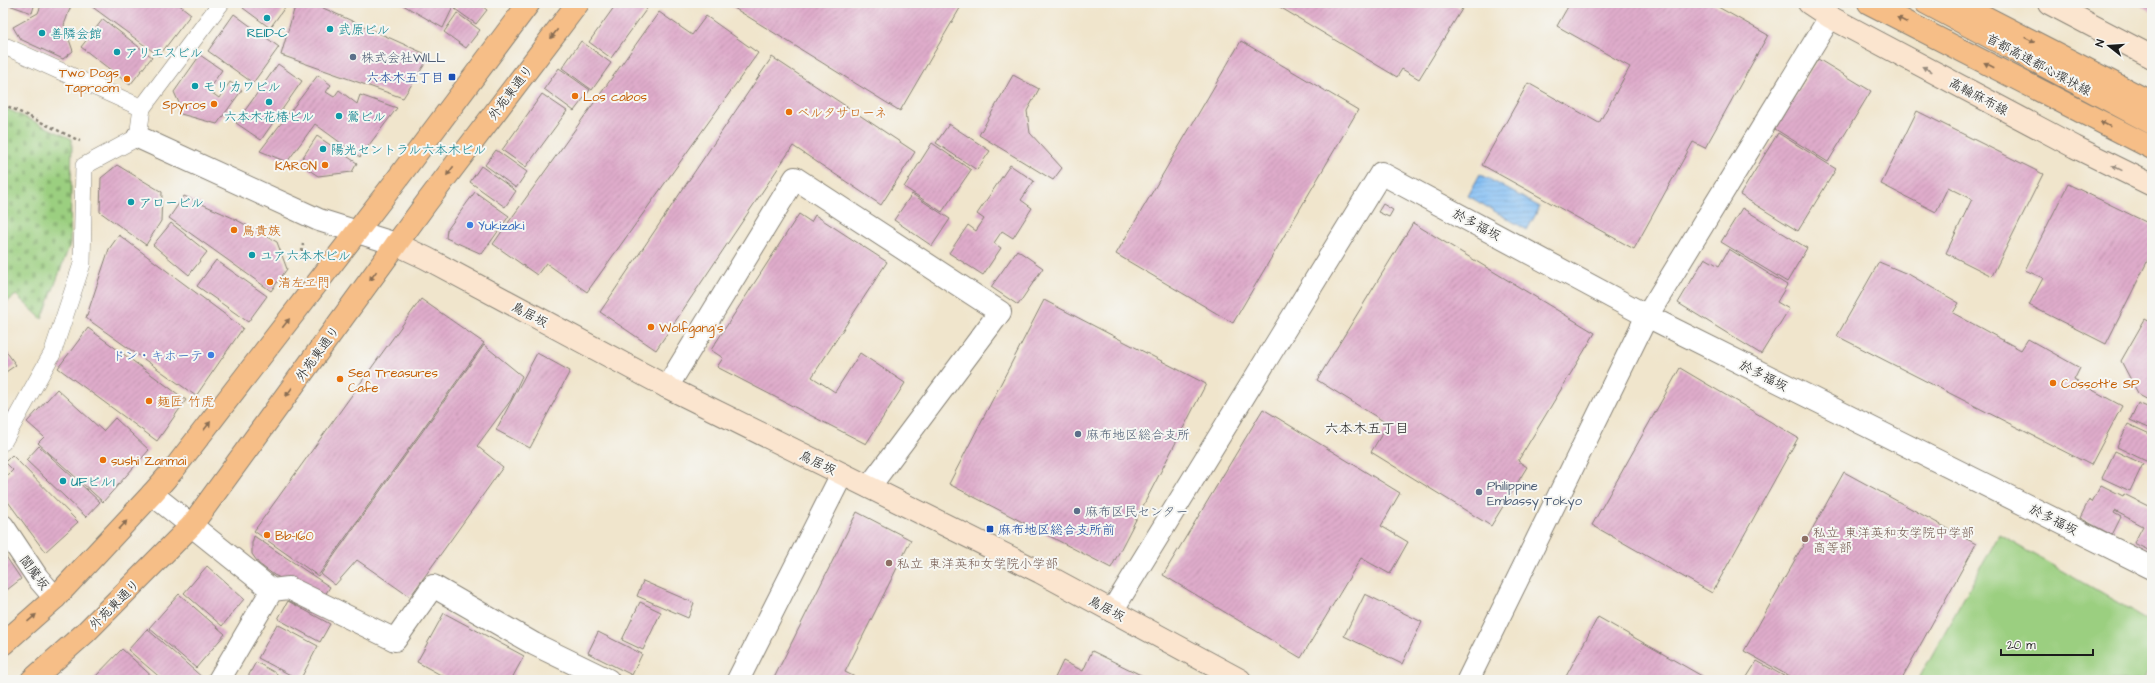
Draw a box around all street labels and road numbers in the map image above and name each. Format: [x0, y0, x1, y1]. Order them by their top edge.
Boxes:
street label: 首都高速都心環状線 [1983, 29, 2095, 101]
street label: 外苑東通り [484, 61, 538, 124]
street label: 高輪麻布線 [1946, 74, 2012, 121]
street label: 於多福坂 [1449, 205, 1504, 245]
street label: 鳥居坂 [508, 298, 551, 332]
street label: 外苑東通り [291, 322, 344, 385]
street label: 於多福坂 [1736, 356, 1791, 396]
street label: 鳥居坂 [796, 446, 839, 480]
street label: 於多福坂 [2026, 500, 2081, 540]
street label: 閻魔坂 [15, 552, 53, 594]
street label: 外苑東通り [85, 575, 144, 634]
street label: 鳥居坂 [1085, 592, 1128, 626]

